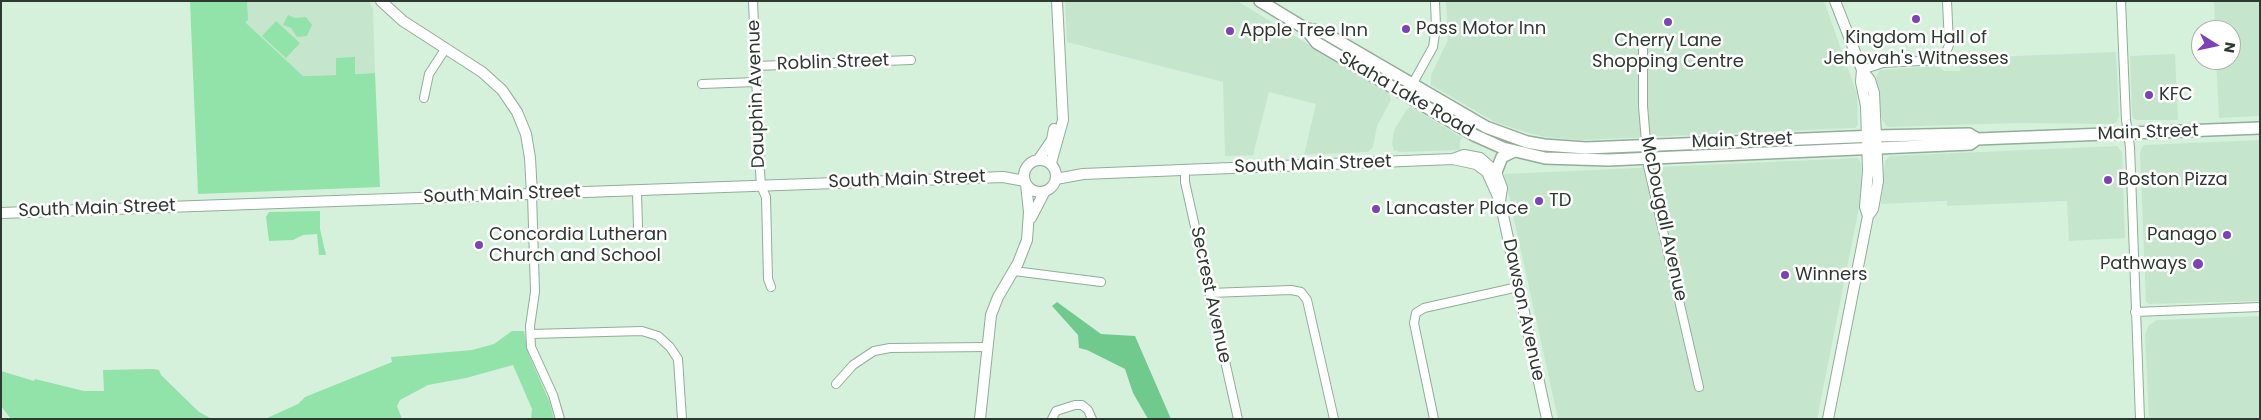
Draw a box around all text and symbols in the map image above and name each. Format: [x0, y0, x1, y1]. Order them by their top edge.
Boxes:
marker: Kingdom Hall of Jehovah's Witnesses [1910, 13, 1922, 25]
marker: Cherry Lane Shopping Centre [1662, 16, 1674, 28]
place label: Pass Motor Inn [1416, 18, 1546, 40]
street label: Dauphin Avenue [744, 19, 770, 169]
place label: Apple Tree Inn [1240, 20, 1368, 42]
north arrow [2191, 20, 2241, 70]
marker: Pass Motor Inn [1400, 23, 1412, 35]
marker: Apple Tree Inn [1224, 25, 1236, 37]
place label: Kingdom Hall of Jehovah's Witnesses [1823, 27, 2009, 70]
place label: Cherry Lane Shopping Centre [1592, 30, 1744, 72]
text: N [2219, 41, 2241, 54]
street label: Skaha Lake Road [1335, 48, 1477, 142]
street label: Roblin Street [776, 50, 890, 76]
place label: KFC [2159, 84, 2193, 106]
marker: KFC [2143, 89, 2155, 101]
street label: Main Street [2097, 120, 2199, 146]
street label: Main Street [1691, 128, 1793, 154]
street label: McDougall Avenue [1635, 135, 1691, 303]
street label: South Main Street [1234, 151, 1392, 179]
street label: South Main Street [828, 166, 986, 194]
place label: Boston Pizza [2118, 169, 2228, 191]
marker: Boston Pizza [2102, 174, 2114, 186]
street label: South Main Street [423, 181, 581, 209]
place label: TD [1549, 190, 1571, 212]
street label: South Main Street [18, 195, 176, 223]
marker: TD [1533, 195, 1545, 207]
place label: Lancaster Place [1386, 198, 1528, 220]
marker: Lancaster Place [1370, 203, 1382, 215]
place label: Concordia Lutheran Church and School [489, 224, 668, 266]
place label: Panago [2147, 224, 2217, 246]
street label: Secrest Avenue [1185, 225, 1235, 365]
marker: Panago [2221, 229, 2233, 241]
street label: Dawson Avenue [1497, 237, 1549, 383]
marker: Concordia Lutheran Church and School [473, 239, 485, 251]
place label: Pathways [2100, 253, 2187, 275]
marker: Pathways [2191, 257, 2205, 271]
place label: Winners [1795, 264, 1867, 286]
marker: Winners [1779, 269, 1791, 281]

